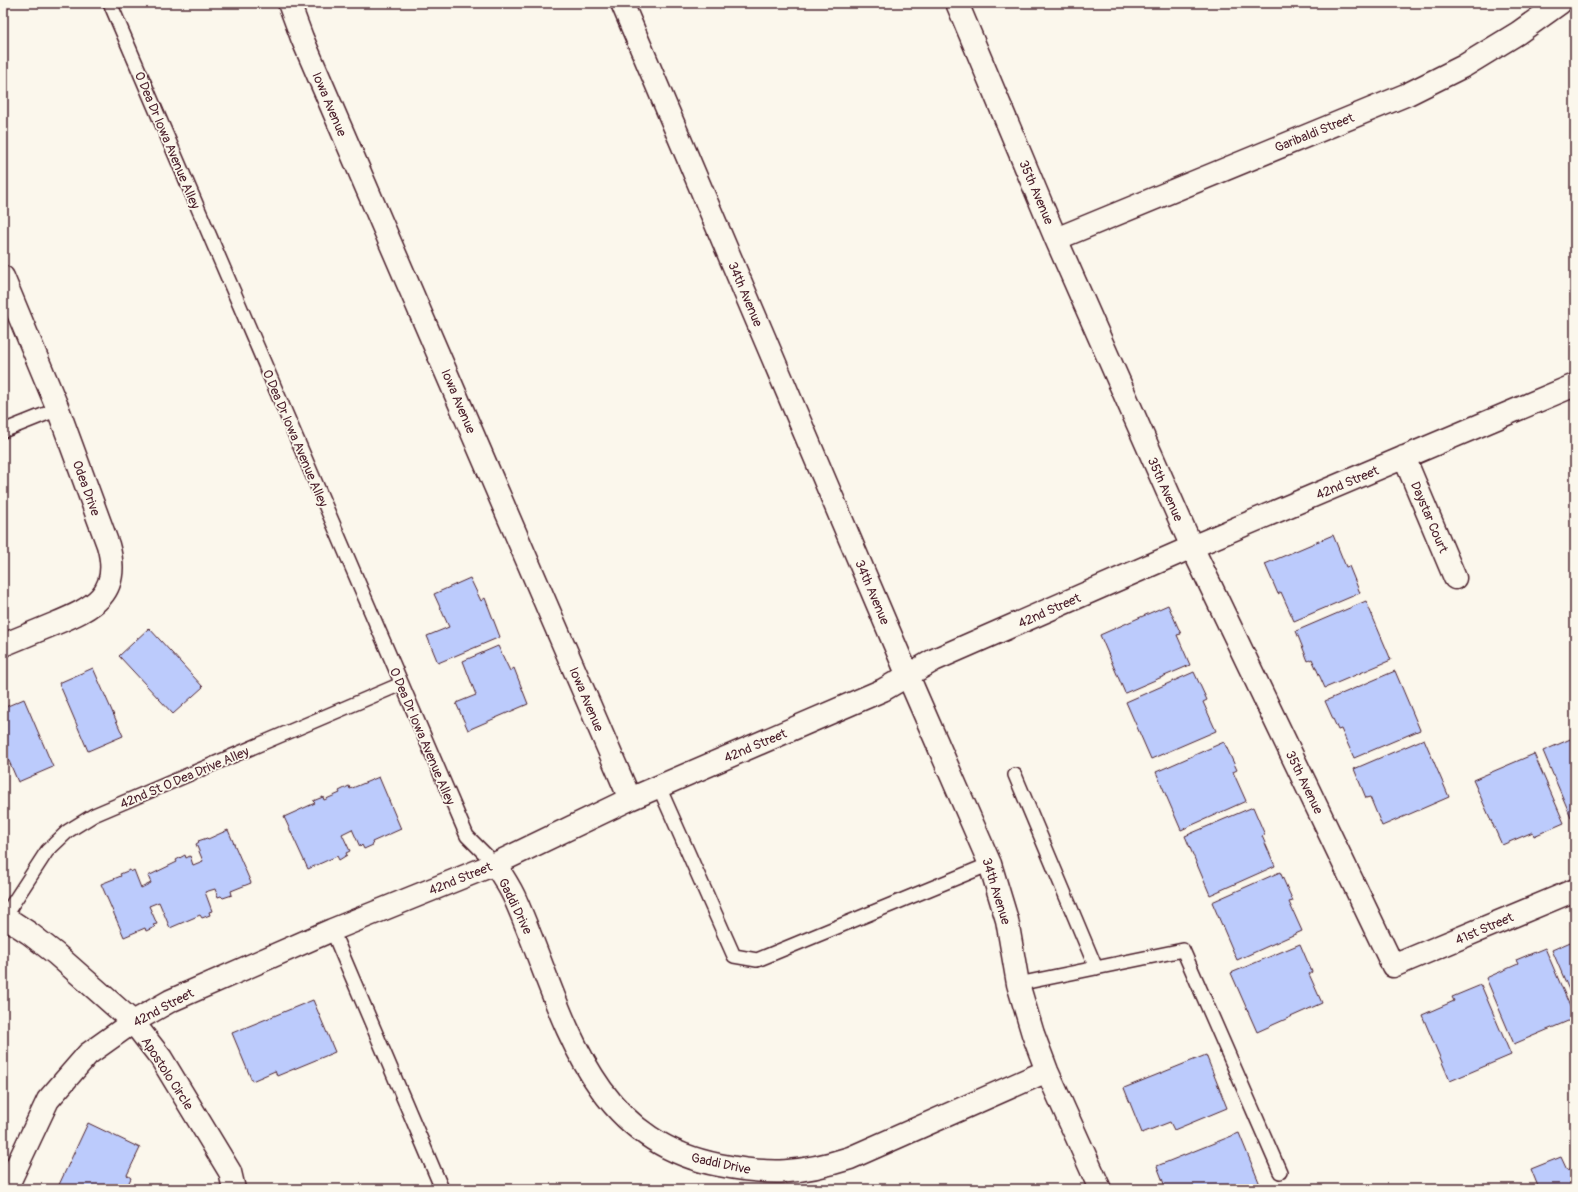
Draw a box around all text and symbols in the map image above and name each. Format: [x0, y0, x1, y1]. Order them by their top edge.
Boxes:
street label: O Dea Dr Iowa Avenue Alley [131, 69, 203, 212]
street label: Iowa Avenue [308, 70, 350, 139]
street label: Garibaldi Street [1272, 110, 1357, 156]
street label: 35th Avenue [1015, 158, 1057, 228]
street label: 34th Avenue [724, 260, 766, 330]
street label: O Dea Dr Iowa Avenue Alley [259, 367, 331, 510]
street label: Iowa Avenue [437, 367, 479, 436]
street label: 35th Avenue [1144, 455, 1187, 524]
street label: Odea Drive [69, 458, 104, 519]
street label: 42nd Street [1314, 462, 1382, 503]
street label: Daystar Court [1407, 479, 1452, 556]
street label: 34th Avenue [851, 558, 893, 628]
street label: 42nd Street [1016, 590, 1084, 632]
street label: O Dea Dr Iowa Avenue Alley [386, 665, 458, 808]
street label: Iowa Avenue [565, 665, 607, 734]
street label: 42nd Street [722, 725, 790, 766]
street label: 42nd St O Dea Drive Alley [117, 743, 252, 812]
street label: 35th Avenue [1282, 748, 1327, 817]
street label: 34th Avenue [978, 856, 1014, 927]
street label: 42nd Street [426, 859, 495, 899]
street label: Gaddi Drive [495, 876, 536, 938]
street label: 41st Street [1453, 909, 1517, 948]
street label: 42nd Street [130, 985, 197, 1031]
street label: Apostolo Circle [138, 1034, 197, 1113]
street label: Gaddi Drive [690, 1150, 753, 1178]

